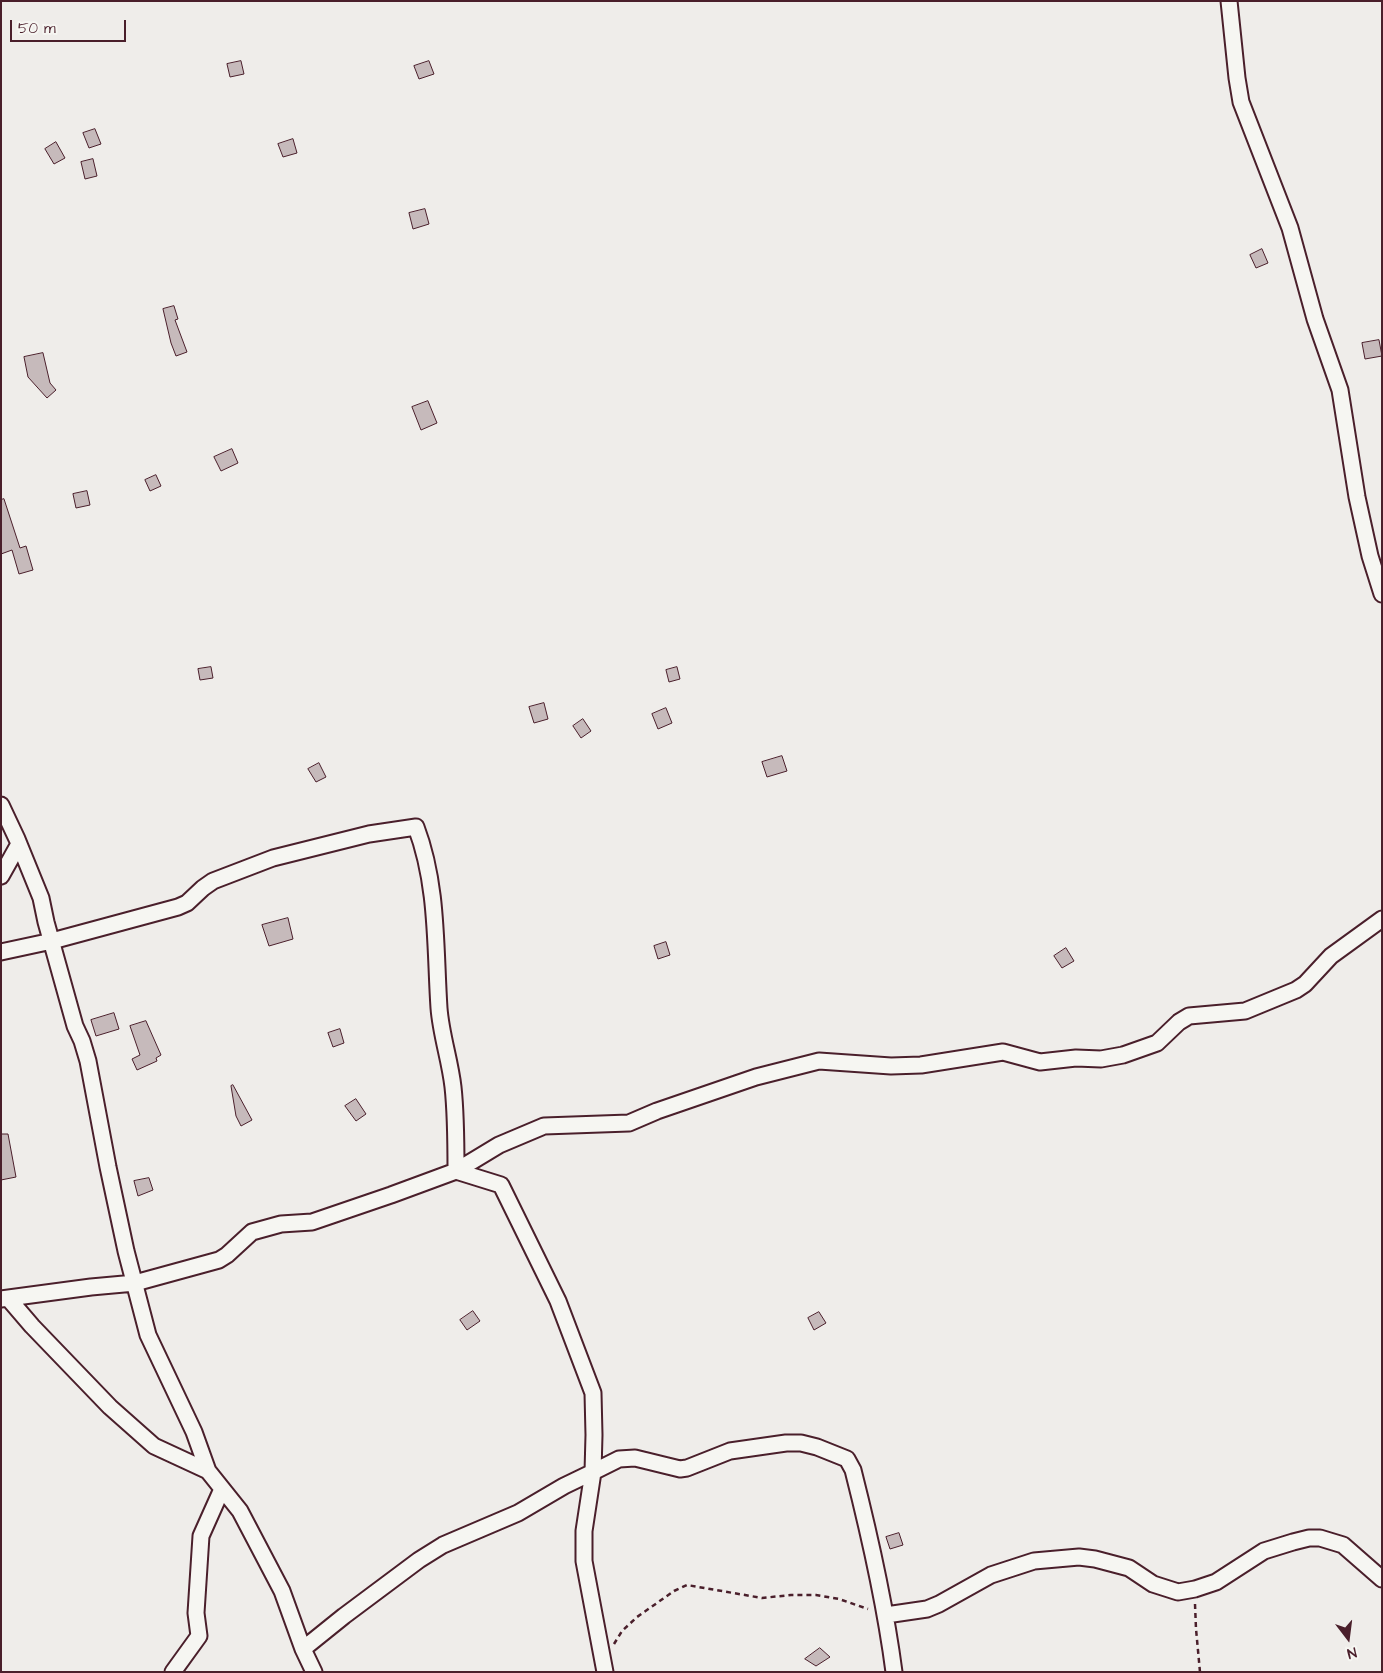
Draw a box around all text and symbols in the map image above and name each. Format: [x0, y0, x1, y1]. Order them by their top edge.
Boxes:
scale bar [12, 10, 129, 42]
text: 50 m [18, 18, 56, 39]
north arrow [1323, 1613, 1373, 1663]
text: N [1345, 1642, 1359, 1663]

